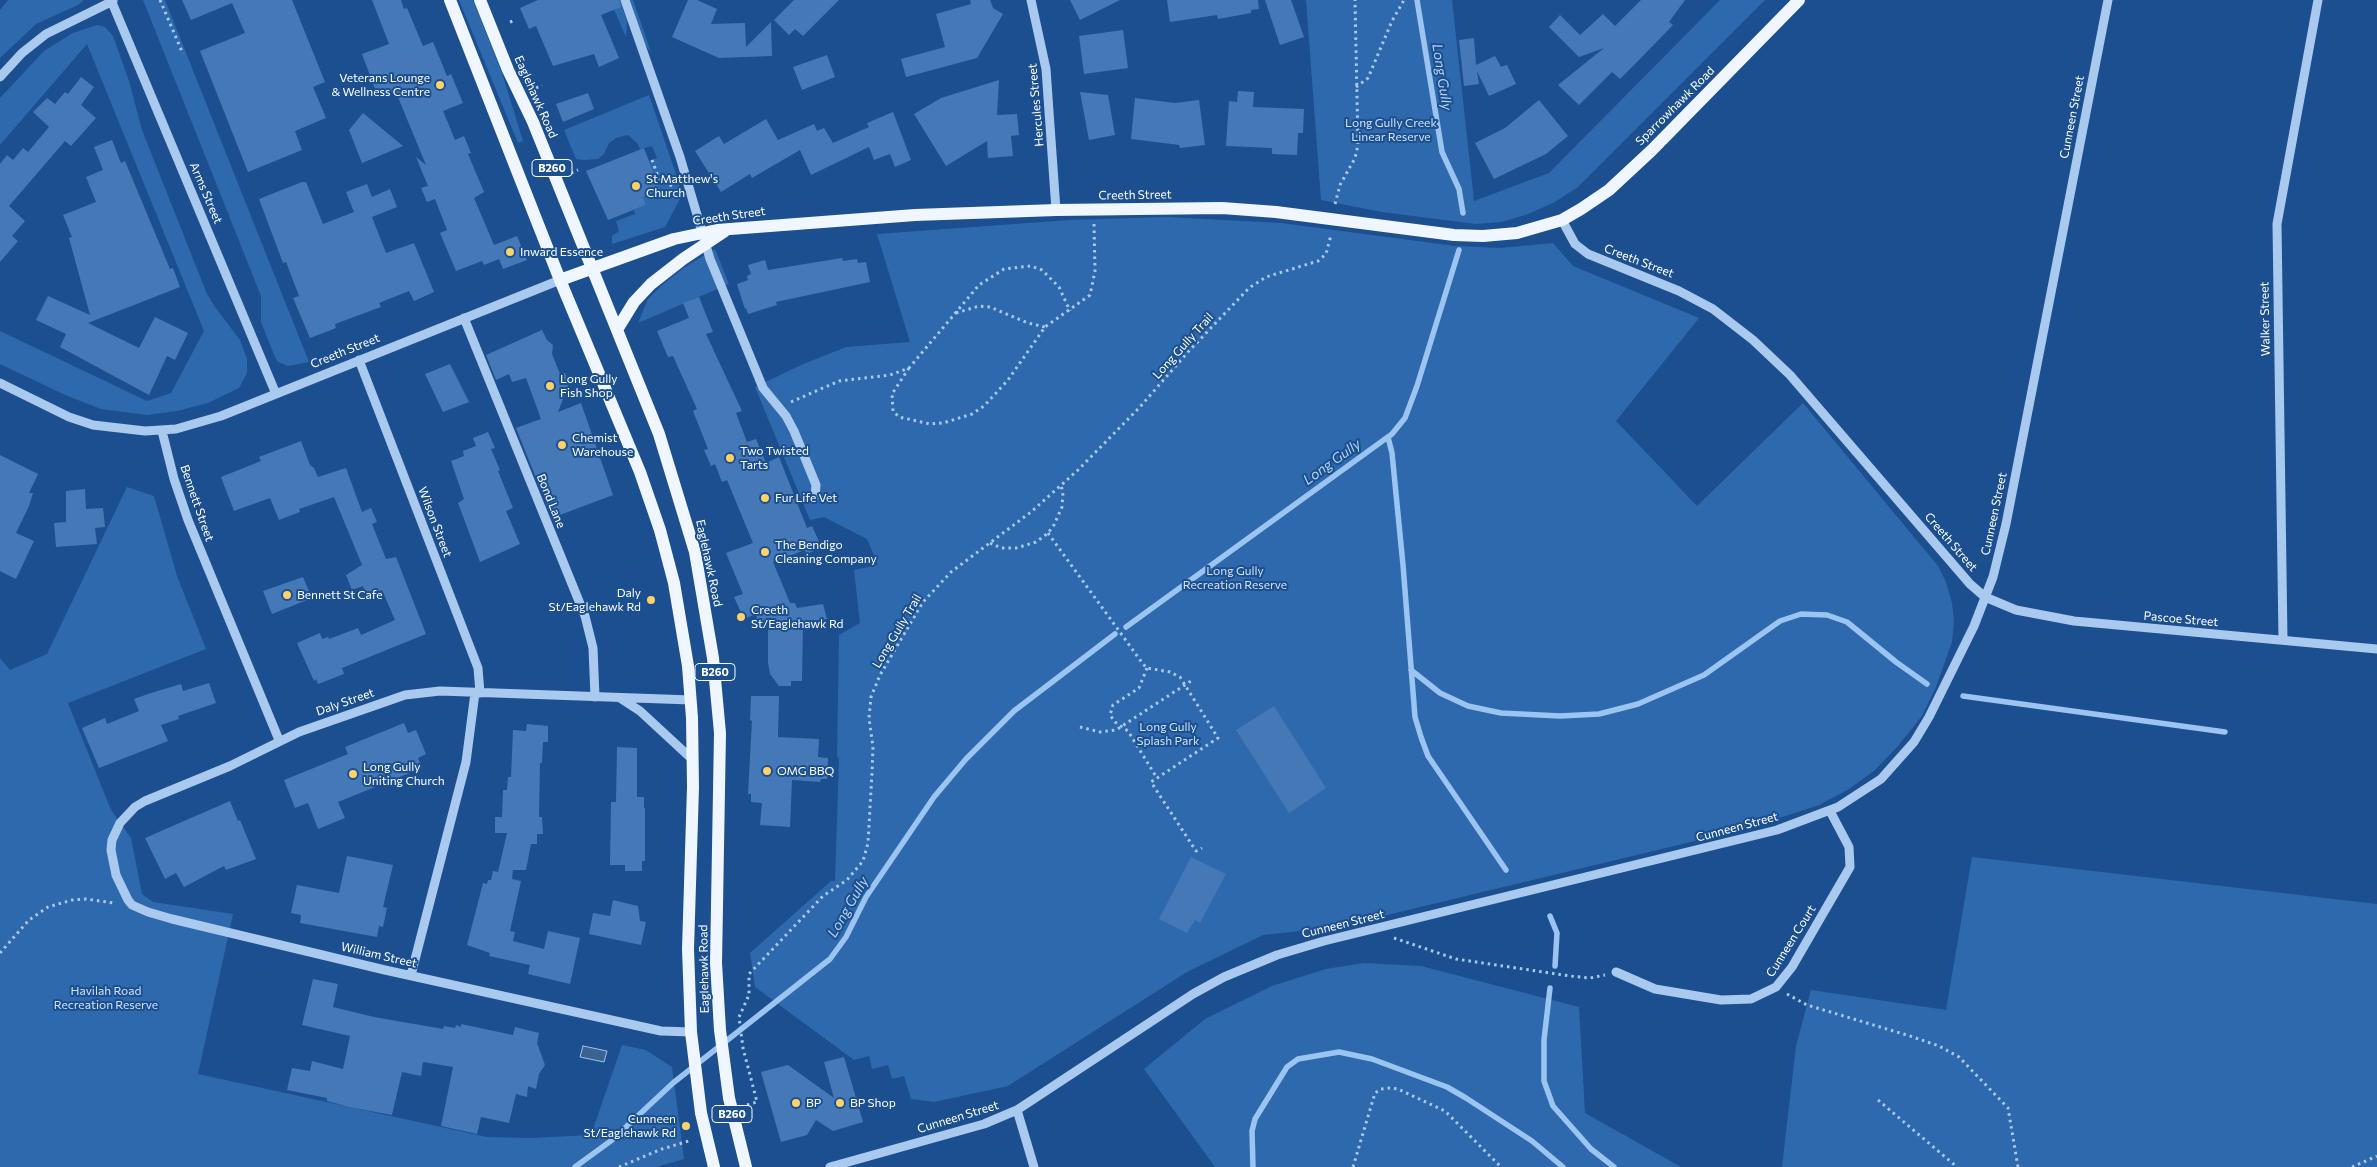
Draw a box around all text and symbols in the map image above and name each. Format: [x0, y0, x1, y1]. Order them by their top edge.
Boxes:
water label: Long Gully [1428, 43, 1456, 111]
street label: Eaglehawk Road [511, 54, 561, 140]
street label: Hercules Street [1025, 63, 1047, 147]
street label: Sparrowhawk Road [1633, 64, 1717, 148]
place label: Veterans Lounge & Wellness Centre [331, 71, 430, 99]
street label: Cunneen Street [2057, 74, 2087, 160]
marker: Veterans Lounge & Wellness Centre [434, 79, 446, 91]
park label: Long Gully Creek Linear Reserve [1345, 116, 1437, 144]
street label: Arms Street [187, 160, 225, 226]
road number: B260 [532, 160, 572, 177]
place label: St Matthew's Church [646, 172, 718, 200]
marker: St Matthew's Church [630, 180, 642, 192]
street label: Creeth Street [1098, 187, 1172, 203]
street label: Creeth Street [692, 204, 766, 228]
street label: Creeth Street [1602, 241, 1676, 281]
place label: Inward Essence [520, 245, 603, 259]
marker: Inward Essence [504, 246, 516, 258]
street label: Walker Street [2257, 282, 2273, 356]
street label: Long Gully Trail [1150, 310, 1216, 382]
street label: Creeth Street [308, 331, 382, 371]
place label: Long Gully Fish Shop [560, 372, 618, 400]
marker: Long Gully Fish Shop [544, 380, 556, 392]
place label: Chemist Warehouse [572, 431, 633, 459]
water label: Long Gully [1300, 435, 1364, 489]
marker: Chemist Warehouse [556, 439, 568, 451]
place label: Two Twisted Tarts [740, 444, 809, 472]
marker: Two Twisted Tarts [724, 452, 736, 464]
street label: Bennett Street [177, 463, 217, 543]
street label: Cunneen Street [1978, 471, 2010, 557]
street label: Bond Lane [534, 472, 568, 530]
street label: Wilson Street [415, 485, 455, 559]
place label: Fur Life Vet [775, 491, 837, 505]
marker: Fur Life Vet [759, 492, 771, 504]
street label: Creeth Street [1921, 510, 1981, 574]
street label: Eaglehawk Road [693, 518, 725, 608]
place label: The Bendigo Cleaning Company [775, 538, 877, 566]
marker: The Bendigo Cleaning Company [759, 546, 771, 558]
park label: Long Gully Recreation Reserve [1183, 564, 1287, 592]
place label: Daly St/Eaglehawk Rd [549, 586, 641, 614]
place label: Bennett St Cafe [297, 588, 383, 602]
marker: Bennett St Cafe [281, 589, 293, 601]
street label: Long Gully Trail [869, 591, 925, 671]
marker: Daly St/Eaglehawk Rd [645, 594, 657, 606]
place label: Creeth St/Eaglehawk Rd [751, 603, 843, 631]
street label: Pascoe Street [2143, 609, 2219, 629]
marker: Creeth St/Eaglehawk Rd [735, 611, 747, 623]
road number: B260 [695, 664, 735, 680]
street label: Daly Street [314, 685, 376, 719]
park label: Long Gully Splash Park [1136, 720, 1200, 748]
place label: Long Gully Uniting Church [363, 760, 445, 788]
place label: OMG BBQ [777, 764, 834, 778]
marker: OMG BBQ [761, 765, 773, 777]
marker: Long Gully Uniting Church [347, 768, 359, 780]
street label: Cunneen Street [1694, 809, 1780, 845]
water label: Long Gully [824, 874, 872, 940]
street label: Cunneen Court [1763, 902, 1819, 980]
street label: Cunneen Street [1300, 907, 1386, 941]
street label: Eaglehawk Road [696, 925, 712, 1013]
street label: William Street [340, 939, 418, 971]
park label: Havilah Road Recreation Reserve [54, 984, 158, 1012]
place label: BP [806, 1096, 821, 1110]
place label: BP Shop [850, 1096, 896, 1110]
marker: BP [790, 1097, 802, 1109]
marker: BP Shop [834, 1097, 846, 1109]
street label: Cunneen Street [916, 1098, 1000, 1136]
road number: B260 [712, 1106, 752, 1122]
place label: Cunneen St/Eaglehawk Rd [584, 1112, 676, 1140]
marker: Cunneen St/Eaglehawk Rd [680, 1120, 692, 1132]

